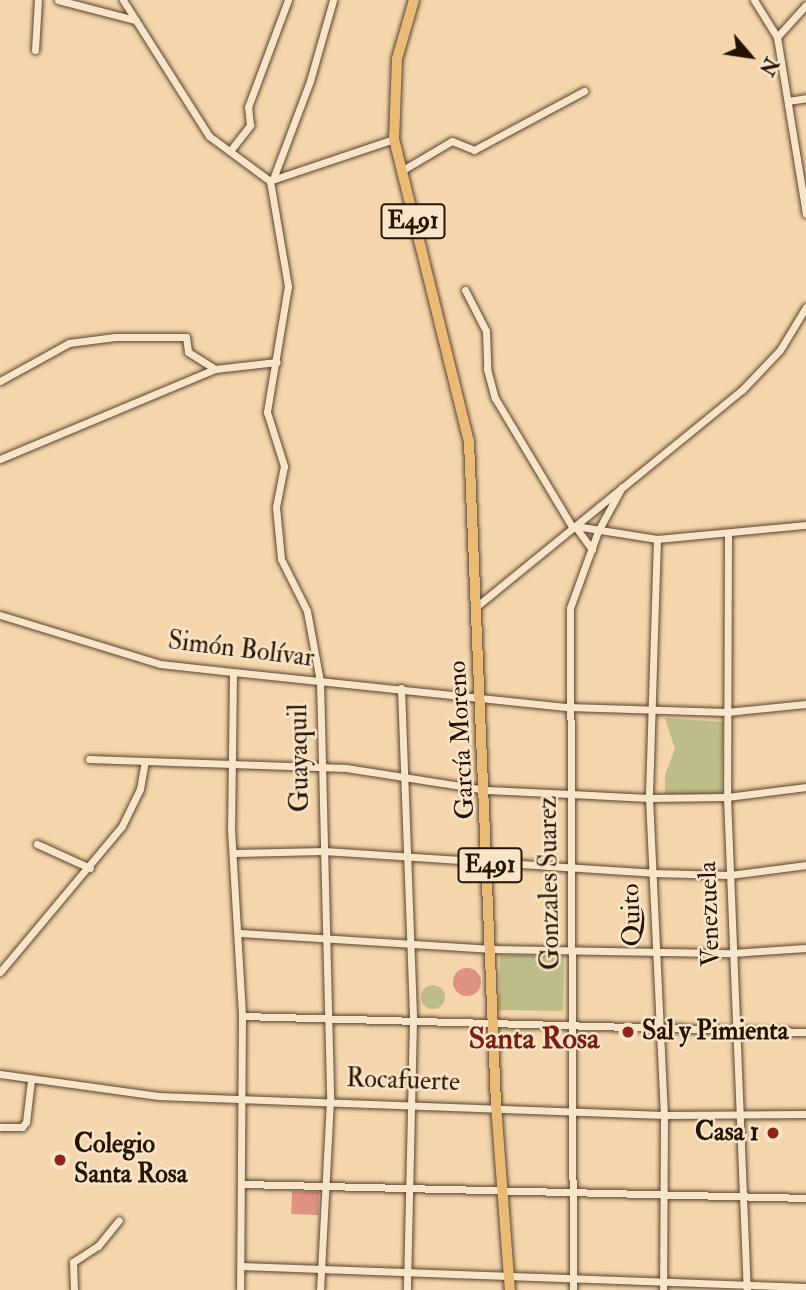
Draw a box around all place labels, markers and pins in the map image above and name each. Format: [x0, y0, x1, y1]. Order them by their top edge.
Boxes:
place label: Sal y Pimienta [642, 1016, 788, 1048]
marker: Sal y Pimienta [620, 1024, 636, 1040]
place label: Casa 1 [695, 1117, 759, 1149]
marker: Casa 1 [765, 1125, 781, 1141]
place label: Colegio Santa Rosa [74, 1129, 187, 1190]
marker: Colegio Santa Rosa [52, 1152, 68, 1168]

